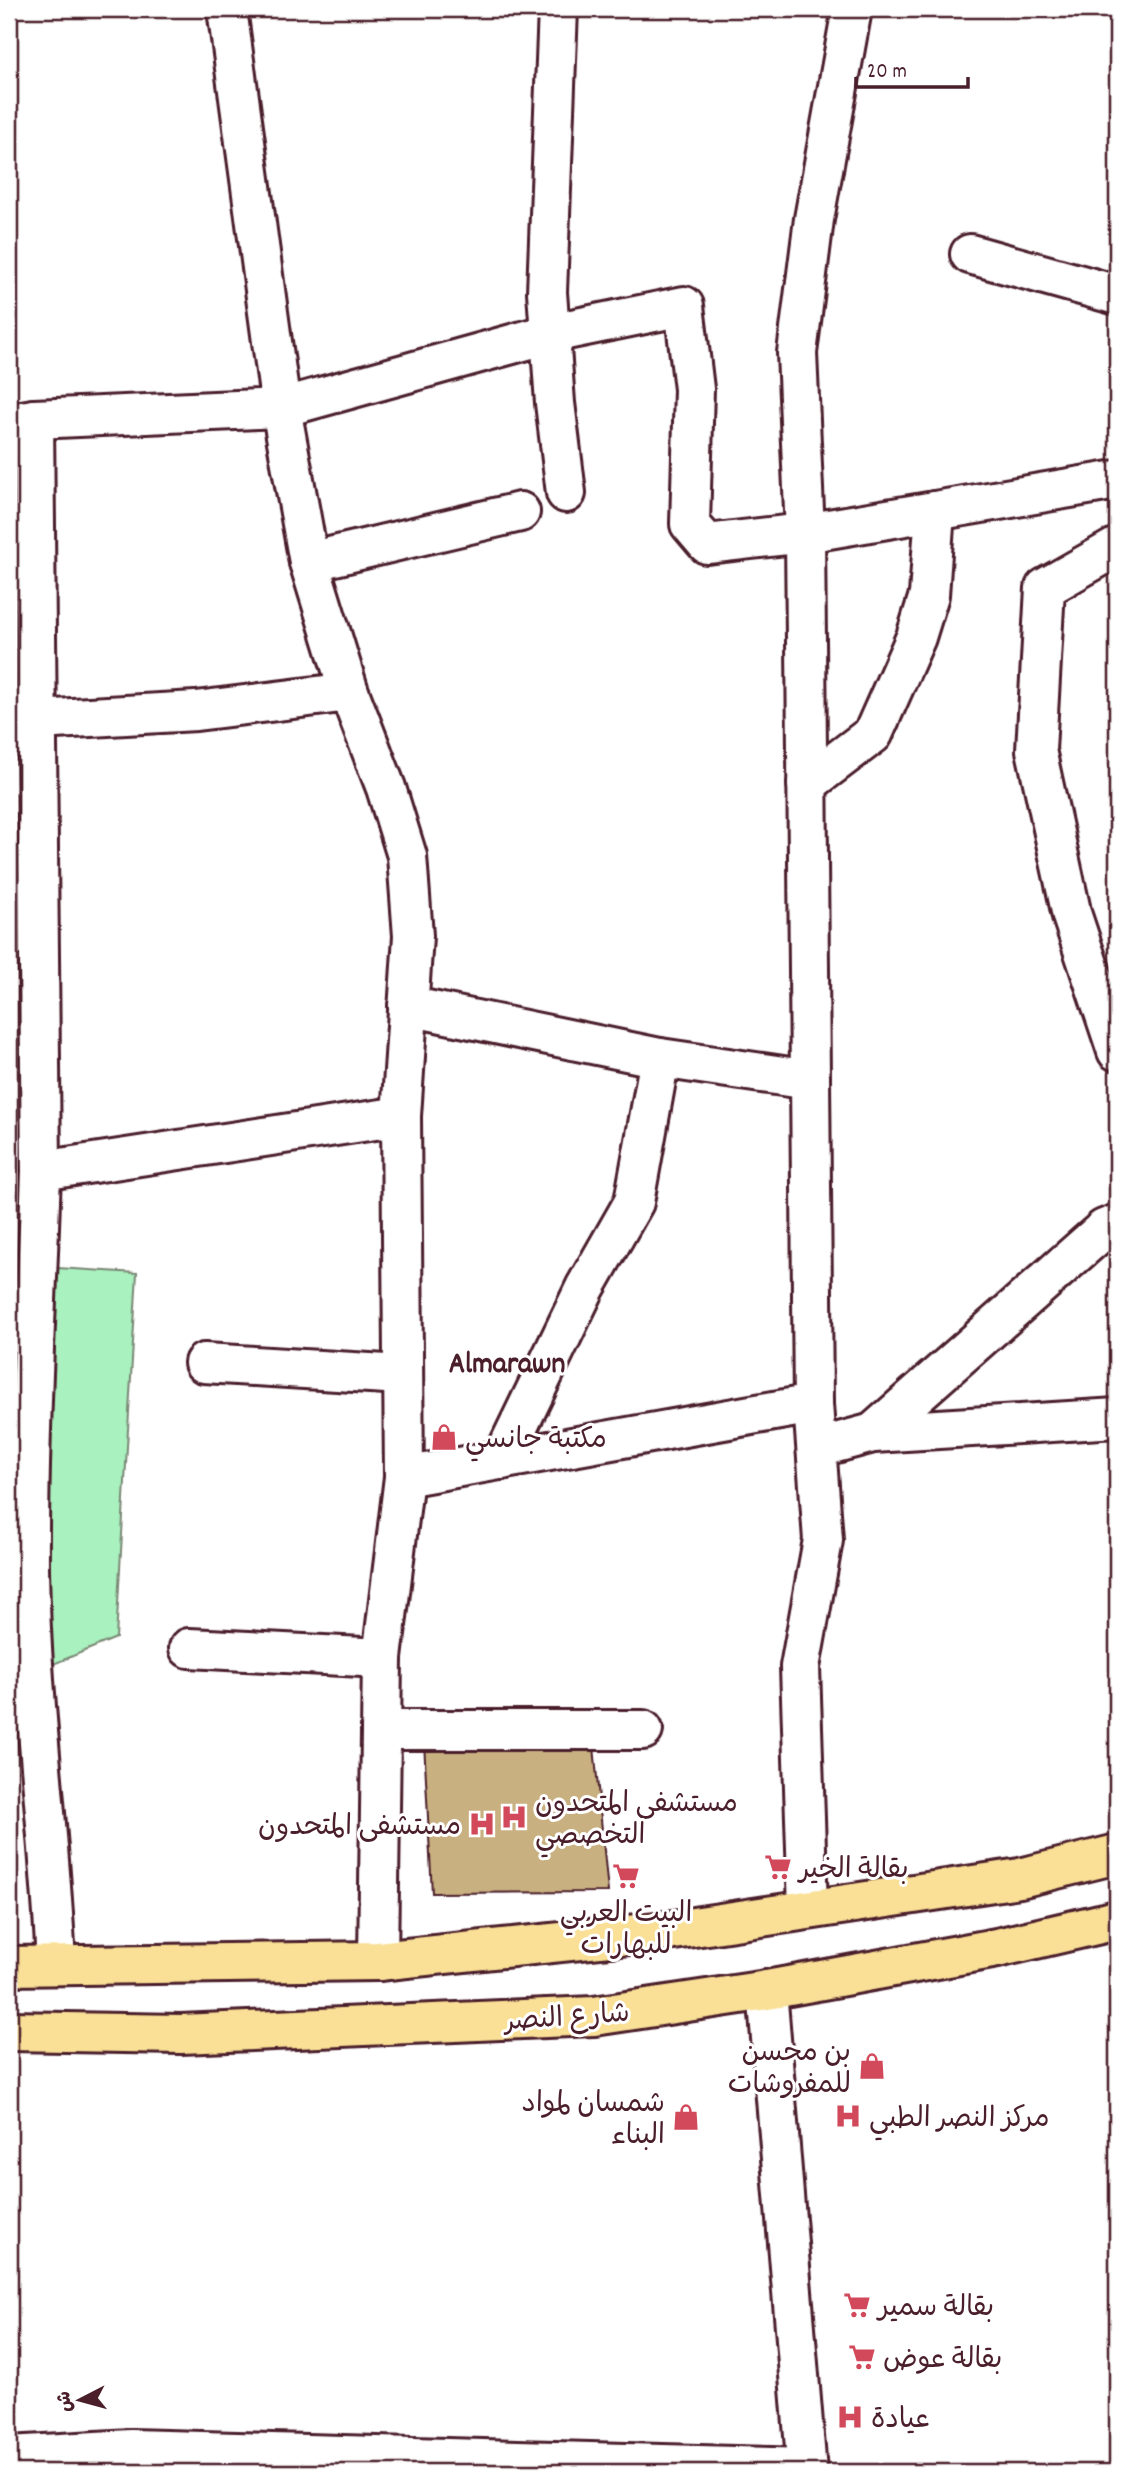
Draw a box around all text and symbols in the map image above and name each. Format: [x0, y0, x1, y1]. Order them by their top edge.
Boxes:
scale bar [856, 46, 968, 90]
text: 20 m [867, 58, 907, 88]
district label: Almarawn [449, 1345, 565, 1388]
shop icon: مكتبة جانسي [429, 1422, 459, 1452]
place label: مكتبة جانسي [465, 1422, 607, 1462]
place label: مستشفى المتحدون التخصصي [535, 1786, 738, 1858]
hospital icon: مستشفى المتحدون التخصصي [499, 1802, 529, 1832]
place label: مستشفى المتحدون [258, 1809, 461, 1849]
hospital icon: مستشفى المتحدون [467, 1809, 497, 1839]
supermarket icon: بقالة الخير [763, 1852, 793, 1882]
place label: بقالة الخير [797, 1852, 909, 1892]
supermarket icon: البيت العربي للبهارات [611, 1861, 641, 1891]
place label: البيت العربي للبهارات [560, 1896, 692, 1968]
street label: شارع النصر [501, 1996, 631, 2044]
place label: بن محسن للمفروشات [728, 2035, 851, 2107]
shop icon: بن محسن للمفروشات [857, 2051, 887, 2081]
place label: شمسان لمواد البناء [522, 2086, 665, 2158]
hospital icon: مركز النصر الطبي [833, 2101, 863, 2131]
place label: مركز النصر الطبي [869, 2101, 1050, 2141]
shop icon: شمسان لمواد البناء [671, 2102, 701, 2132]
supermarket icon: بقالة سمير [842, 2290, 872, 2320]
place label: بقالة سمير [876, 2290, 994, 2330]
supermarket icon: بقالة عوض [847, 2342, 877, 2372]
place label: بقالة عوض [883, 2342, 1002, 2382]
north arrow [46, 2366, 116, 2436]
text: ش [52, 2390, 81, 2413]
hospital icon: عيادة [835, 2402, 865, 2432]
place label: عيادة [871, 2402, 930, 2442]

